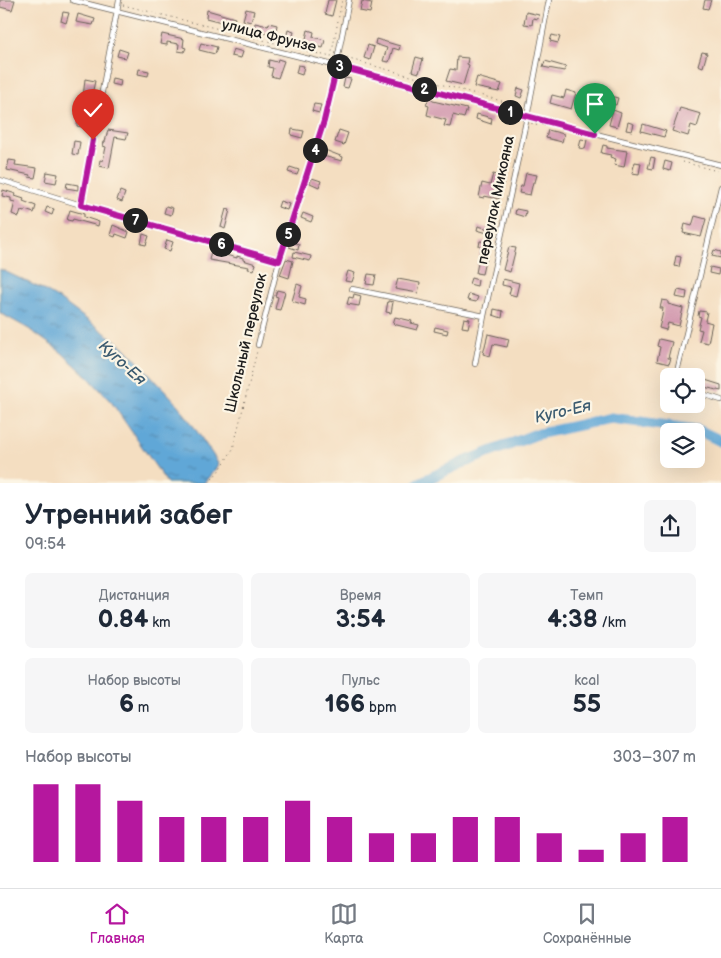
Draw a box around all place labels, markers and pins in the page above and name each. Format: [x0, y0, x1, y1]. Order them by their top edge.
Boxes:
pin: 3 [326, 54, 352, 78]
pin: 2 [412, 76, 436, 102]
pin [574, 83, 616, 134]
pin [72, 89, 114, 140]
pin: 1 [498, 100, 522, 124]
pin: 4 [302, 138, 328, 162]
pin: 7 [122, 208, 148, 232]
pin: 5 [276, 222, 300, 246]
pin: 6 [208, 232, 234, 256]

